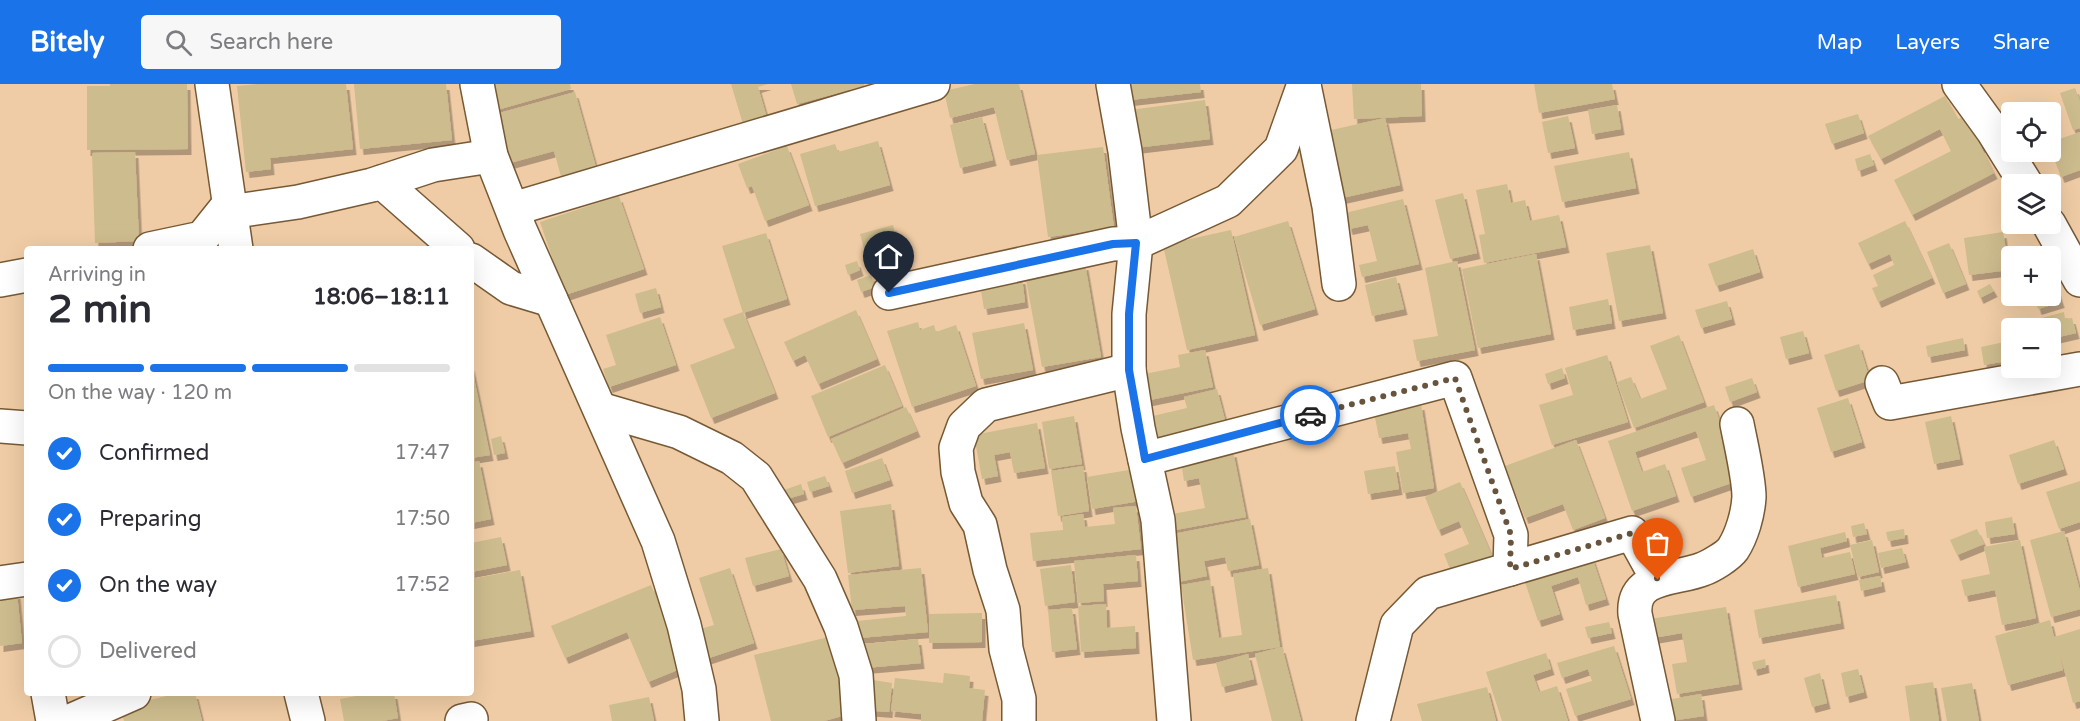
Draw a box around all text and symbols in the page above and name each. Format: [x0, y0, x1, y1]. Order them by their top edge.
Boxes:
search box [141, 15, 561, 69]
text: Bitely [30, 25, 105, 59]
icon: search [162, 26, 195, 59]
text: Search here [210, 29, 333, 55]
text: Map [1817, 30, 1862, 55]
text: Layers [1895, 30, 1960, 55]
text: Share [1993, 30, 2050, 55]
map controls [2001, 102, 2061, 378]
button: locate [2001, 102, 2061, 162]
button: layers [2001, 174, 2061, 234]
pin [863, 231, 914, 293]
icon: home [872, 240, 905, 273]
button: + [2001, 246, 2061, 306]
text: Arriving in [48, 263, 146, 287]
text: 18:06–18:11 [313, 284, 450, 310]
text: 2 min [48, 286, 152, 333]
button: − [2001, 318, 2061, 378]
text: On the way · 120 m [48, 381, 232, 405]
courier [1280, 385, 1340, 445]
icon: car [1294, 399, 1327, 432]
icon: check [48, 437, 81, 470]
text: Confirmed [99, 440, 209, 466]
text: 17:47 [395, 441, 450, 465]
icon: check [48, 503, 81, 536]
text: Preparing [99, 506, 202, 532]
text: 17:50 [395, 507, 450, 531]
pin [1632, 518, 1683, 580]
icon: bag [1641, 527, 1674, 560]
icon: check [48, 569, 81, 602]
text: On the way [99, 572, 217, 598]
text: 17:52 [395, 573, 450, 597]
text: Delivered [99, 638, 197, 664]

